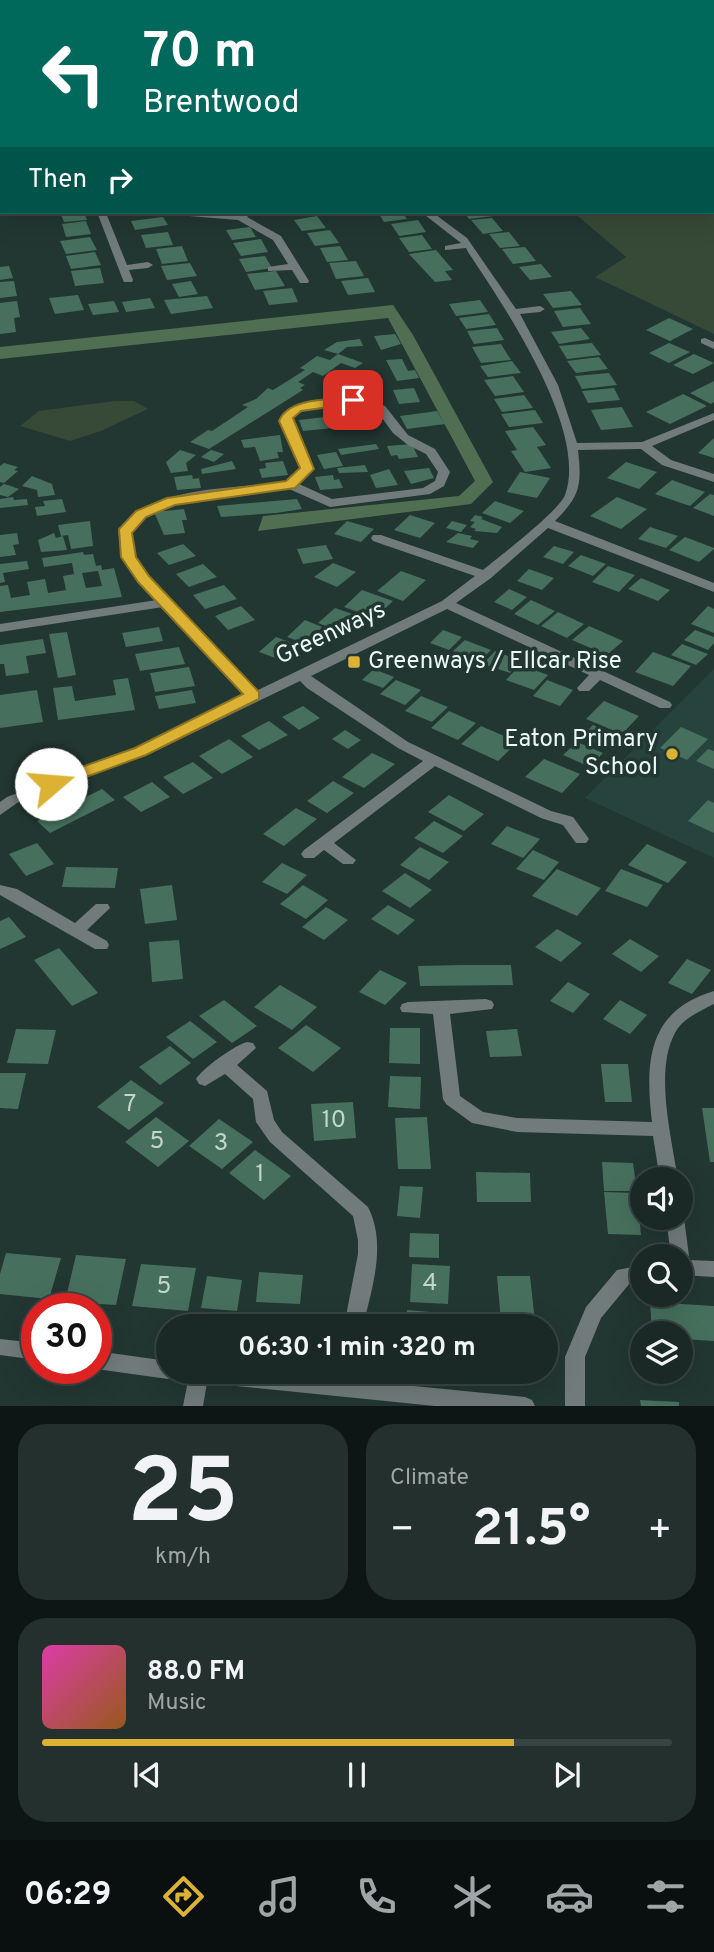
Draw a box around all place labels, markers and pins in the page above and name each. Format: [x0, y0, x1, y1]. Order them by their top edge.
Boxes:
pin [323, 370, 383, 430]
place label: Greenways / Ellcar Rise [368, 647, 622, 677]
marker: Greenways / Ellcar Rise [346, 654, 362, 670]
place label: Eaton Primary School [504, 725, 658, 783]
marker: Eaton Primary School [664, 746, 680, 762]

